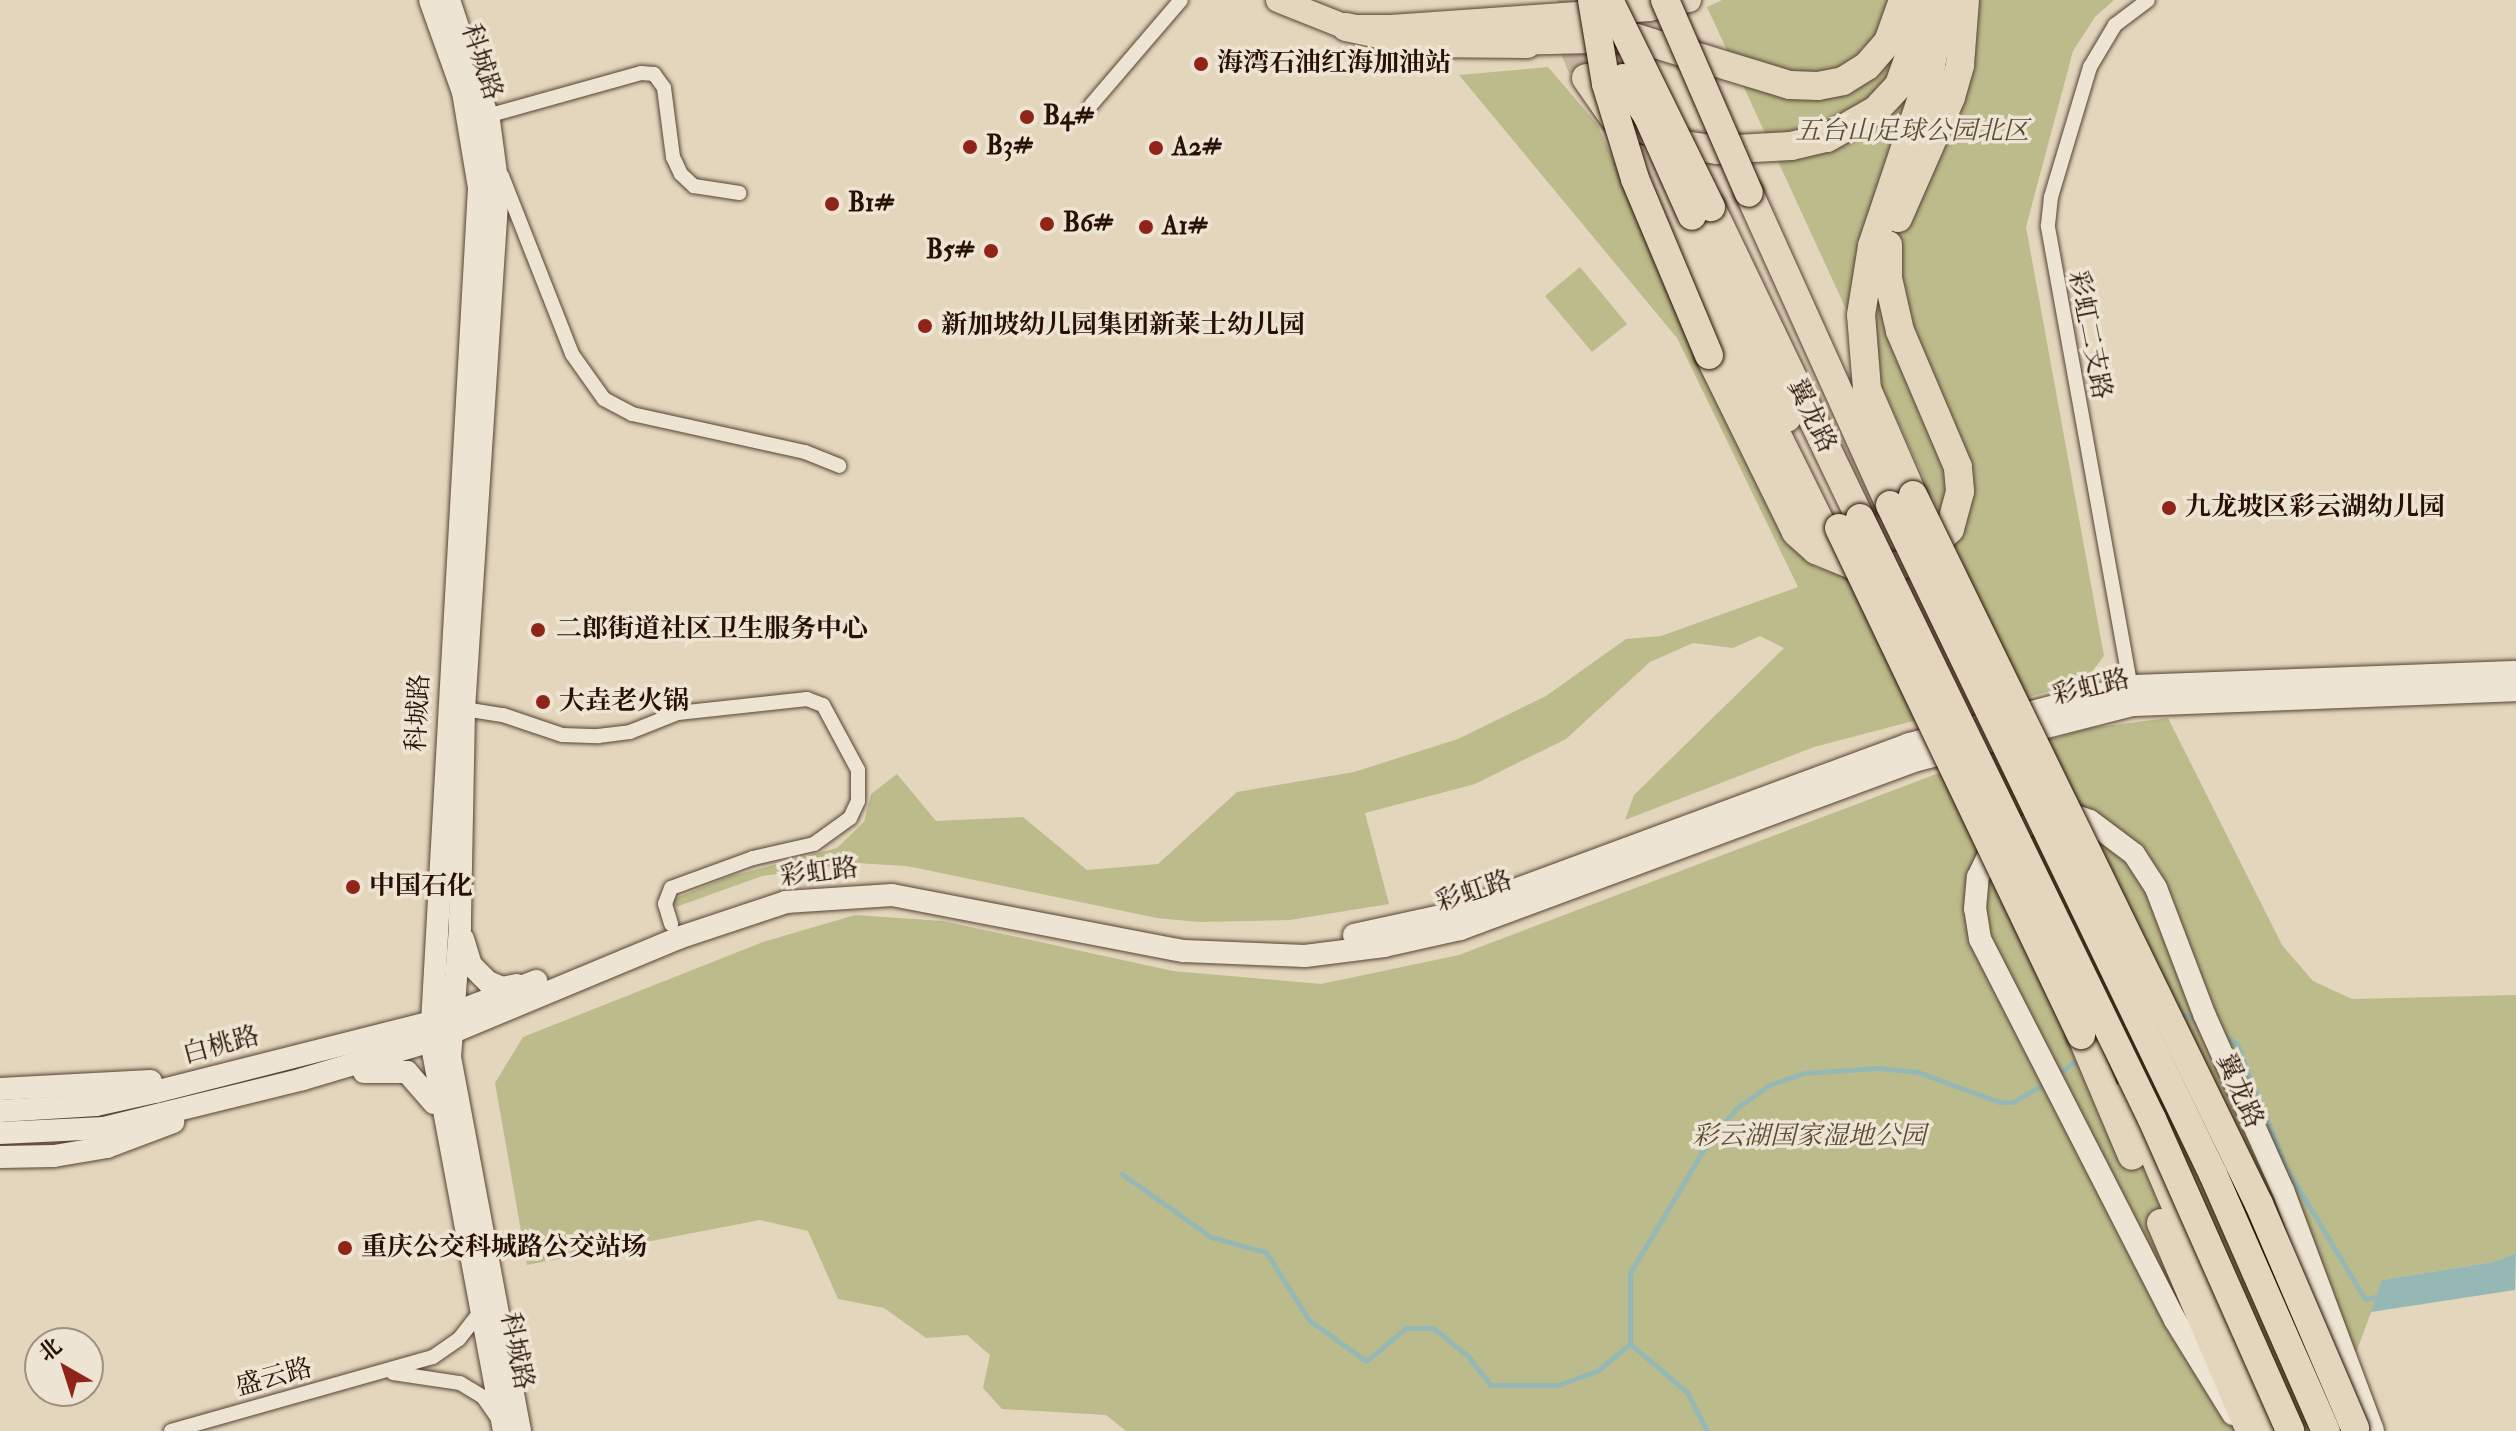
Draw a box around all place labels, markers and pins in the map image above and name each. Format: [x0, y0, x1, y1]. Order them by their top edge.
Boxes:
place label: 海湾石油红海加油站 [1217, 48, 1451, 80]
marker: 海湾石油红海加油站 [1192, 55, 1210, 73]
place label: B4# [1043, 101, 1095, 133]
marker: B4# [1018, 108, 1036, 126]
place label: B3# [986, 131, 1034, 163]
place label: A2# [1172, 132, 1222, 164]
marker: B3# [961, 138, 979, 156]
marker: A2# [1147, 139, 1165, 157]
place label: B1# [848, 188, 895, 220]
marker: B1# [823, 195, 841, 213]
place label: B6# [1063, 208, 1114, 240]
place label: A1# [1162, 211, 1208, 243]
marker: B6# [1038, 215, 1056, 233]
marker: A1# [1137, 218, 1155, 236]
place label: B5# [926, 235, 975, 267]
marker: B5# [982, 242, 1000, 260]
place label: 新加坡幼儿园集团新莱士幼儿园 [941, 310, 1305, 342]
marker: 新加坡幼儿园集团新莱士幼儿园 [916, 317, 934, 335]
place label: 九龙坡区彩云湖幼儿园 [2185, 492, 2445, 524]
marker: 九龙坡区彩云湖幼儿园 [2160, 499, 2178, 517]
place label: 二郎街道社区卫生服务中心 [556, 614, 868, 646]
marker: 二郎街道社区卫生服务中心 [527, 619, 549, 641]
place label: 大垚老火锅 [559, 686, 689, 718]
marker: 大垚老火锅 [534, 693, 552, 711]
place label: 中国石化 [369, 871, 473, 903]
marker: 中国石化 [344, 878, 362, 896]
place label: 重庆公交科城路公交站场 [361, 1232, 647, 1264]
marker: 重庆公交科城路公交站场 [336, 1239, 354, 1257]

